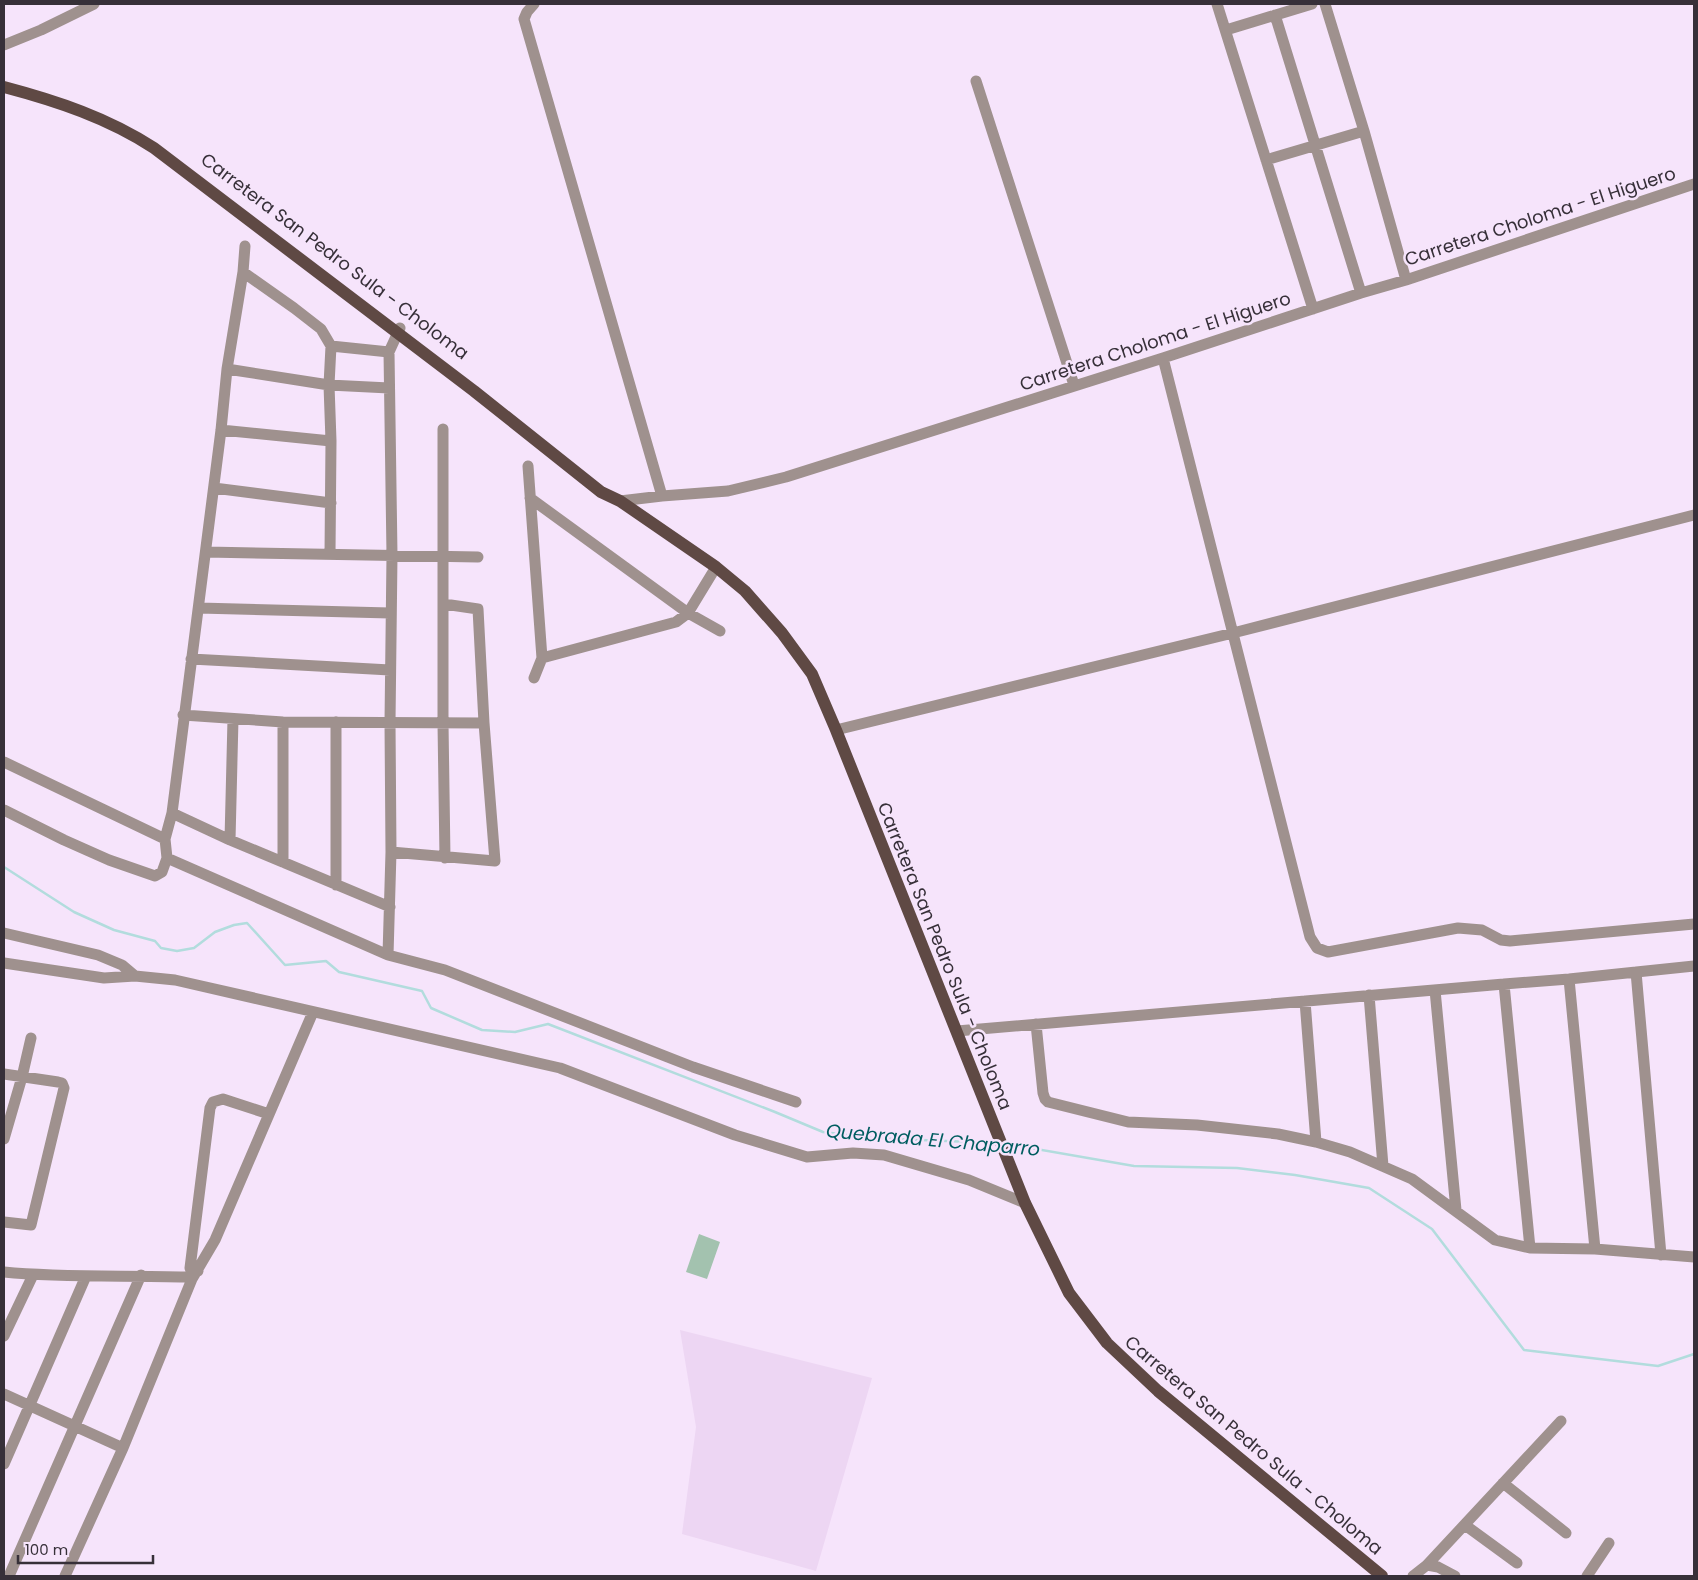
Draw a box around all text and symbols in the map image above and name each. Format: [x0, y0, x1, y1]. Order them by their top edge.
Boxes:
street label: Carretera San Pedro Sula - Choloma [196, 147, 474, 365]
street label: Carretera Choloma - El Higuero [1401, 160, 1679, 272]
street label: Carretera Choloma - El Higuero [1016, 285, 1294, 397]
street label: Carretera San Pedro Sula - Choloma [872, 798, 1018, 1114]
water label: Quebrada El Chaparro [825, 1117, 1041, 1163]
street label: Carretera San Pedro Sula - Choloma [1120, 1329, 1388, 1561]
scale bar [18, 1532, 152, 1564]
text: 100 m [25, 1539, 68, 1560]

